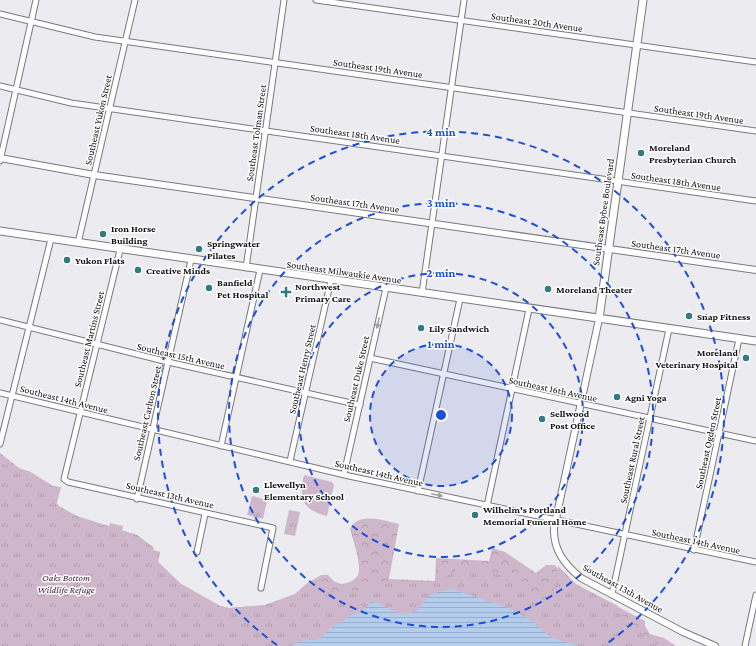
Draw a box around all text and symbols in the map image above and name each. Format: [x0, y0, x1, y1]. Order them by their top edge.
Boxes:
street label: Southeast 20th Avenue [491, 10, 584, 34]
street label: Southeast 19th Avenue [333, 56, 424, 80]
street label: Southeast Yukon Street [82, 73, 114, 166]
street label: Southeast Tolman Street [244, 83, 268, 182]
street label: Southeast 19th Avenue [654, 102, 745, 126]
street label: Southeast 18th Avenue [309, 122, 401, 146]
text: 4 min [426, 125, 456, 139]
place label: Moreland Presbyterian Church [649, 142, 737, 165]
marker: Moreland Presbyterian Church [636, 148, 646, 158]
street label: Southeast Bybee Boulevard [590, 157, 616, 266]
street label: Southeast 18th Avenue [630, 169, 722, 193]
street label: Southeast 17th Avenue [310, 191, 401, 215]
text: 3 min [427, 196, 455, 210]
place label: Iron Horse Building [111, 223, 156, 246]
marker: Iron Horse Building [98, 229, 108, 239]
street label: Southeast 17th Avenue [631, 237, 722, 261]
place label: Springwater Pilates [207, 238, 260, 261]
marker: Springwater Pilates [194, 244, 204, 254]
marker: Yukon Flats [62, 255, 72, 265]
place label: Yukon Flats [75, 255, 125, 266]
street label: Southeast Milwaukie Avenue [286, 259, 403, 286]
marker: Creative Minds [133, 265, 143, 275]
place label: Creative Minds [146, 265, 210, 276]
text: 2 min [427, 266, 456, 280]
place label: Banfield Pet Hospital [217, 277, 268, 300]
place label: Northwest Primary Care [295, 281, 351, 304]
marker: Banfield Pet Hospital [204, 283, 214, 293]
marker: Moreland Theater [543, 284, 553, 294]
place label: Moreland Theater [556, 284, 633, 295]
marker: Northwest Primary Care [280, 286, 292, 298]
street label: Southeast Martins Street [72, 289, 106, 388]
marker: Snap Fitness [684, 311, 694, 321]
place label: Snap Fitness [697, 311, 750, 322]
one-way arrow [374, 317, 380, 329]
street label: Southeast Henry Street [286, 322, 318, 415]
marker: Lily Sandwich [416, 323, 426, 333]
place label: Lily Sandwich [429, 323, 489, 334]
street label: Southeast Duke Street [341, 334, 371, 423]
text: 1 min [427, 337, 455, 351]
street label: Southeast 15th Avenue [136, 341, 227, 372]
place label: Moreland Veterinary Hospital [654, 347, 739, 370]
marker: Moreland Veterinary Hospital [741, 353, 751, 363]
street label: Southeast Carlton Street [131, 364, 163, 462]
street label: Southeast 16th Avenue [508, 374, 599, 404]
street label: Southeast 14th Avenue [19, 383, 110, 415]
marker: Agni Yoga [612, 392, 622, 402]
place label: Agni Yoga [624, 392, 667, 403]
street label: Southeast Ogden Street [693, 395, 723, 490]
centre of rings [434, 408, 448, 422]
place label: Sellwood Post Office [550, 408, 596, 431]
marker: Sellwood Post Office [537, 414, 547, 424]
street label: Southeast Rural Street [617, 415, 647, 504]
street label: Southeast 14th Avenue [334, 457, 425, 489]
place label: Llewellyn Elementary School [264, 479, 344, 502]
street label: Southeast 13th Avenue [125, 480, 216, 511]
marker: Llewellyn Elementary School [251, 485, 261, 495]
one-way arrow [431, 493, 443, 499]
place label: Wilhelm's Portland Memorial Funeral Home [482, 504, 587, 527]
marker: Wilhelm's Portland Memorial Funeral Home [470, 510, 480, 520]
street label: Southeast 14th Avenue [651, 526, 742, 556]
street label: Southeast 13th Avenue [581, 561, 665, 615]
park label: Oaks Bottom Wildlife Refuge [37, 572, 95, 595]

